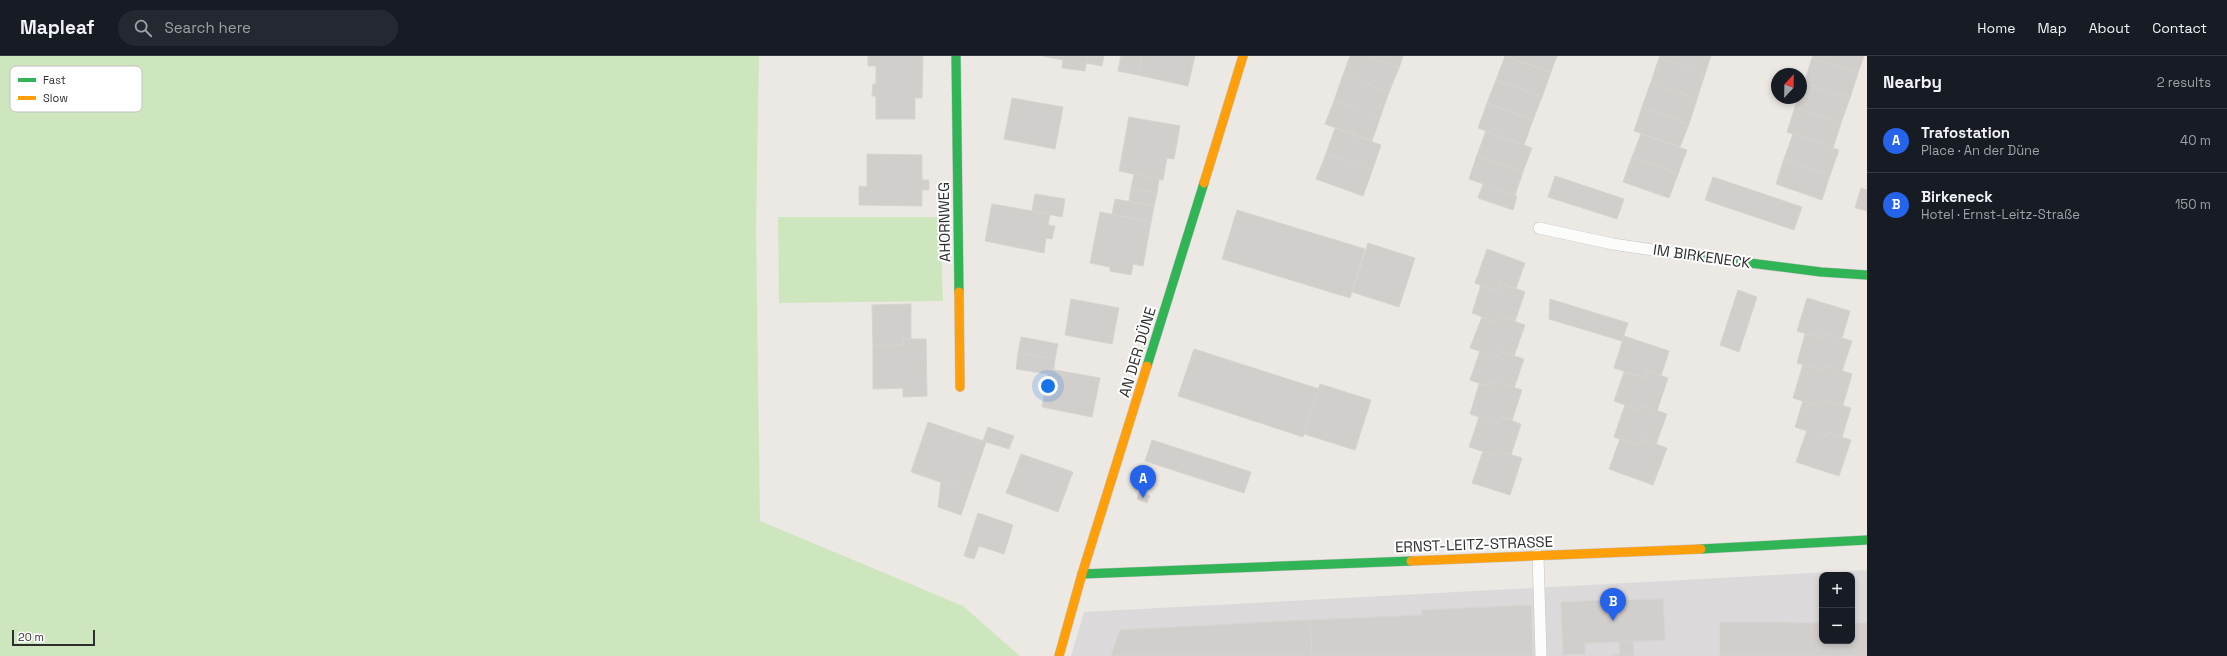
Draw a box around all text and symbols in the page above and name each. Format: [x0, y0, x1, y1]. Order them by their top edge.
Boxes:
search box [118, 10, 398, 46]
text: Mapleaf [20, 15, 94, 40]
icon: search [132, 17, 154, 39]
text: Search here [164, 18, 251, 37]
text: Home [1977, 19, 2015, 37]
text: Map [2037, 19, 2067, 37]
text: About [2089, 19, 2130, 37]
text: Contact [2152, 19, 2207, 37]
legend [10, 66, 142, 112]
north arrow [1771, 68, 1807, 104]
text: Nearby [1883, 71, 1942, 93]
text: Fast [43, 73, 66, 87]
text: 2 results [2157, 74, 2211, 91]
text: Slow [43, 91, 68, 105]
text: Trafostation [1921, 123, 2010, 142]
text: A [1892, 132, 1900, 149]
text: 40 m [2180, 132, 2211, 149]
text: Place · An der Düne [1921, 142, 2040, 159]
street label: AHORNWEG [934, 182, 954, 262]
text: Birkeneck [1921, 187, 1993, 206]
text: B [1892, 196, 1900, 213]
text: 150 m [2175, 196, 2211, 213]
text: Hotel · Ernst-Leitz-Straße [1921, 206, 2080, 223]
street label: IM BIRKENECK [1652, 240, 1752, 272]
street label: AN DER DÜNE [1114, 305, 1160, 399]
your location [1038, 376, 1058, 396]
pin: A [1130, 465, 1156, 498]
street label: ERNST-LEITZ-STRASSE [1395, 532, 1553, 556]
map controls [1819, 572, 1855, 644]
button: + [1819, 572, 1855, 608]
pin: B [1600, 588, 1626, 621]
button: − [1819, 608, 1855, 644]
scale bar [12, 628, 95, 647]
text: 20 m [18, 630, 44, 644]

